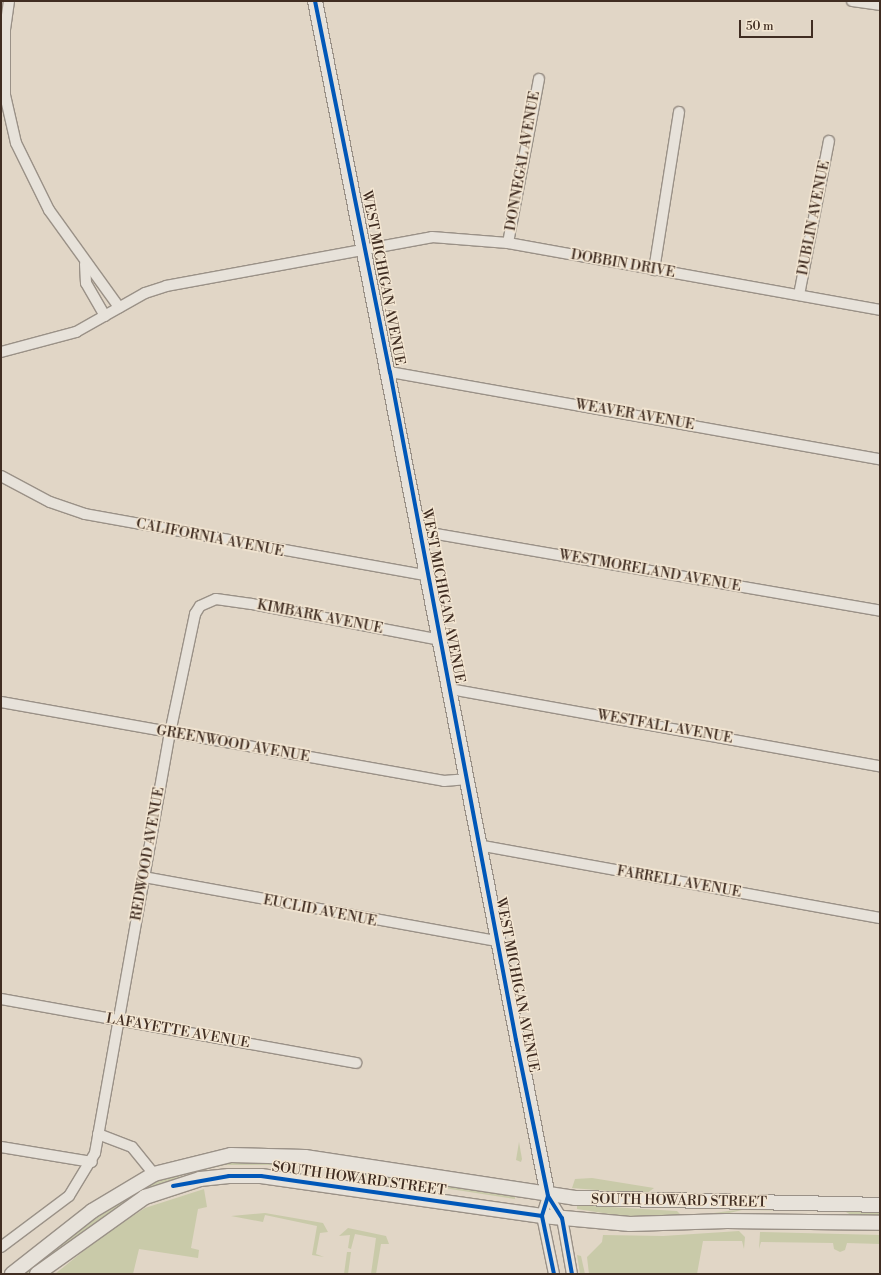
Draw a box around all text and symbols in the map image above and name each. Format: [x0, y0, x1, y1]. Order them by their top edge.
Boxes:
scale bar [741, 12, 815, 38]
text: 50 m [746, 19, 774, 34]
street label: DONNEGAL AVENUE [502, 90, 544, 232]
street label: DUBLIN AVENUE [795, 159, 833, 277]
street label: WEST MICHIGAN AVENUE [358, 189, 408, 367]
street label: DOBBIN DRIVE [570, 247, 676, 281]
street label: WEAVER AVENUE [574, 396, 696, 434]
street label: WEST MICHIGAN AVENUE [418, 507, 468, 685]
street label: CALIFORNIA AVENUE [135, 515, 285, 561]
street label: WESTMORELAND AVENUE [558, 547, 742, 595]
street label: KIMBARK AVENUE [256, 597, 384, 637]
street label: WESTFALL AVENUE [596, 707, 734, 747]
street label: GREENWOOD AVENUE [155, 722, 311, 766]
street label: REDWOOD AVENUE [128, 786, 168, 922]
street label: FARRELL AVENUE [615, 863, 743, 901]
street label: EUCLID AVENUE [262, 892, 378, 930]
street label: WEST MICHIGAN AVENUE [492, 896, 542, 1074]
street label: LAFAYETTE AVENUE [105, 1010, 251, 1052]
street label: SOUTH HOWARD STREET [271, 1158, 447, 1200]
street label: SOUTH HOWARD STREET [591, 1191, 767, 1211]

